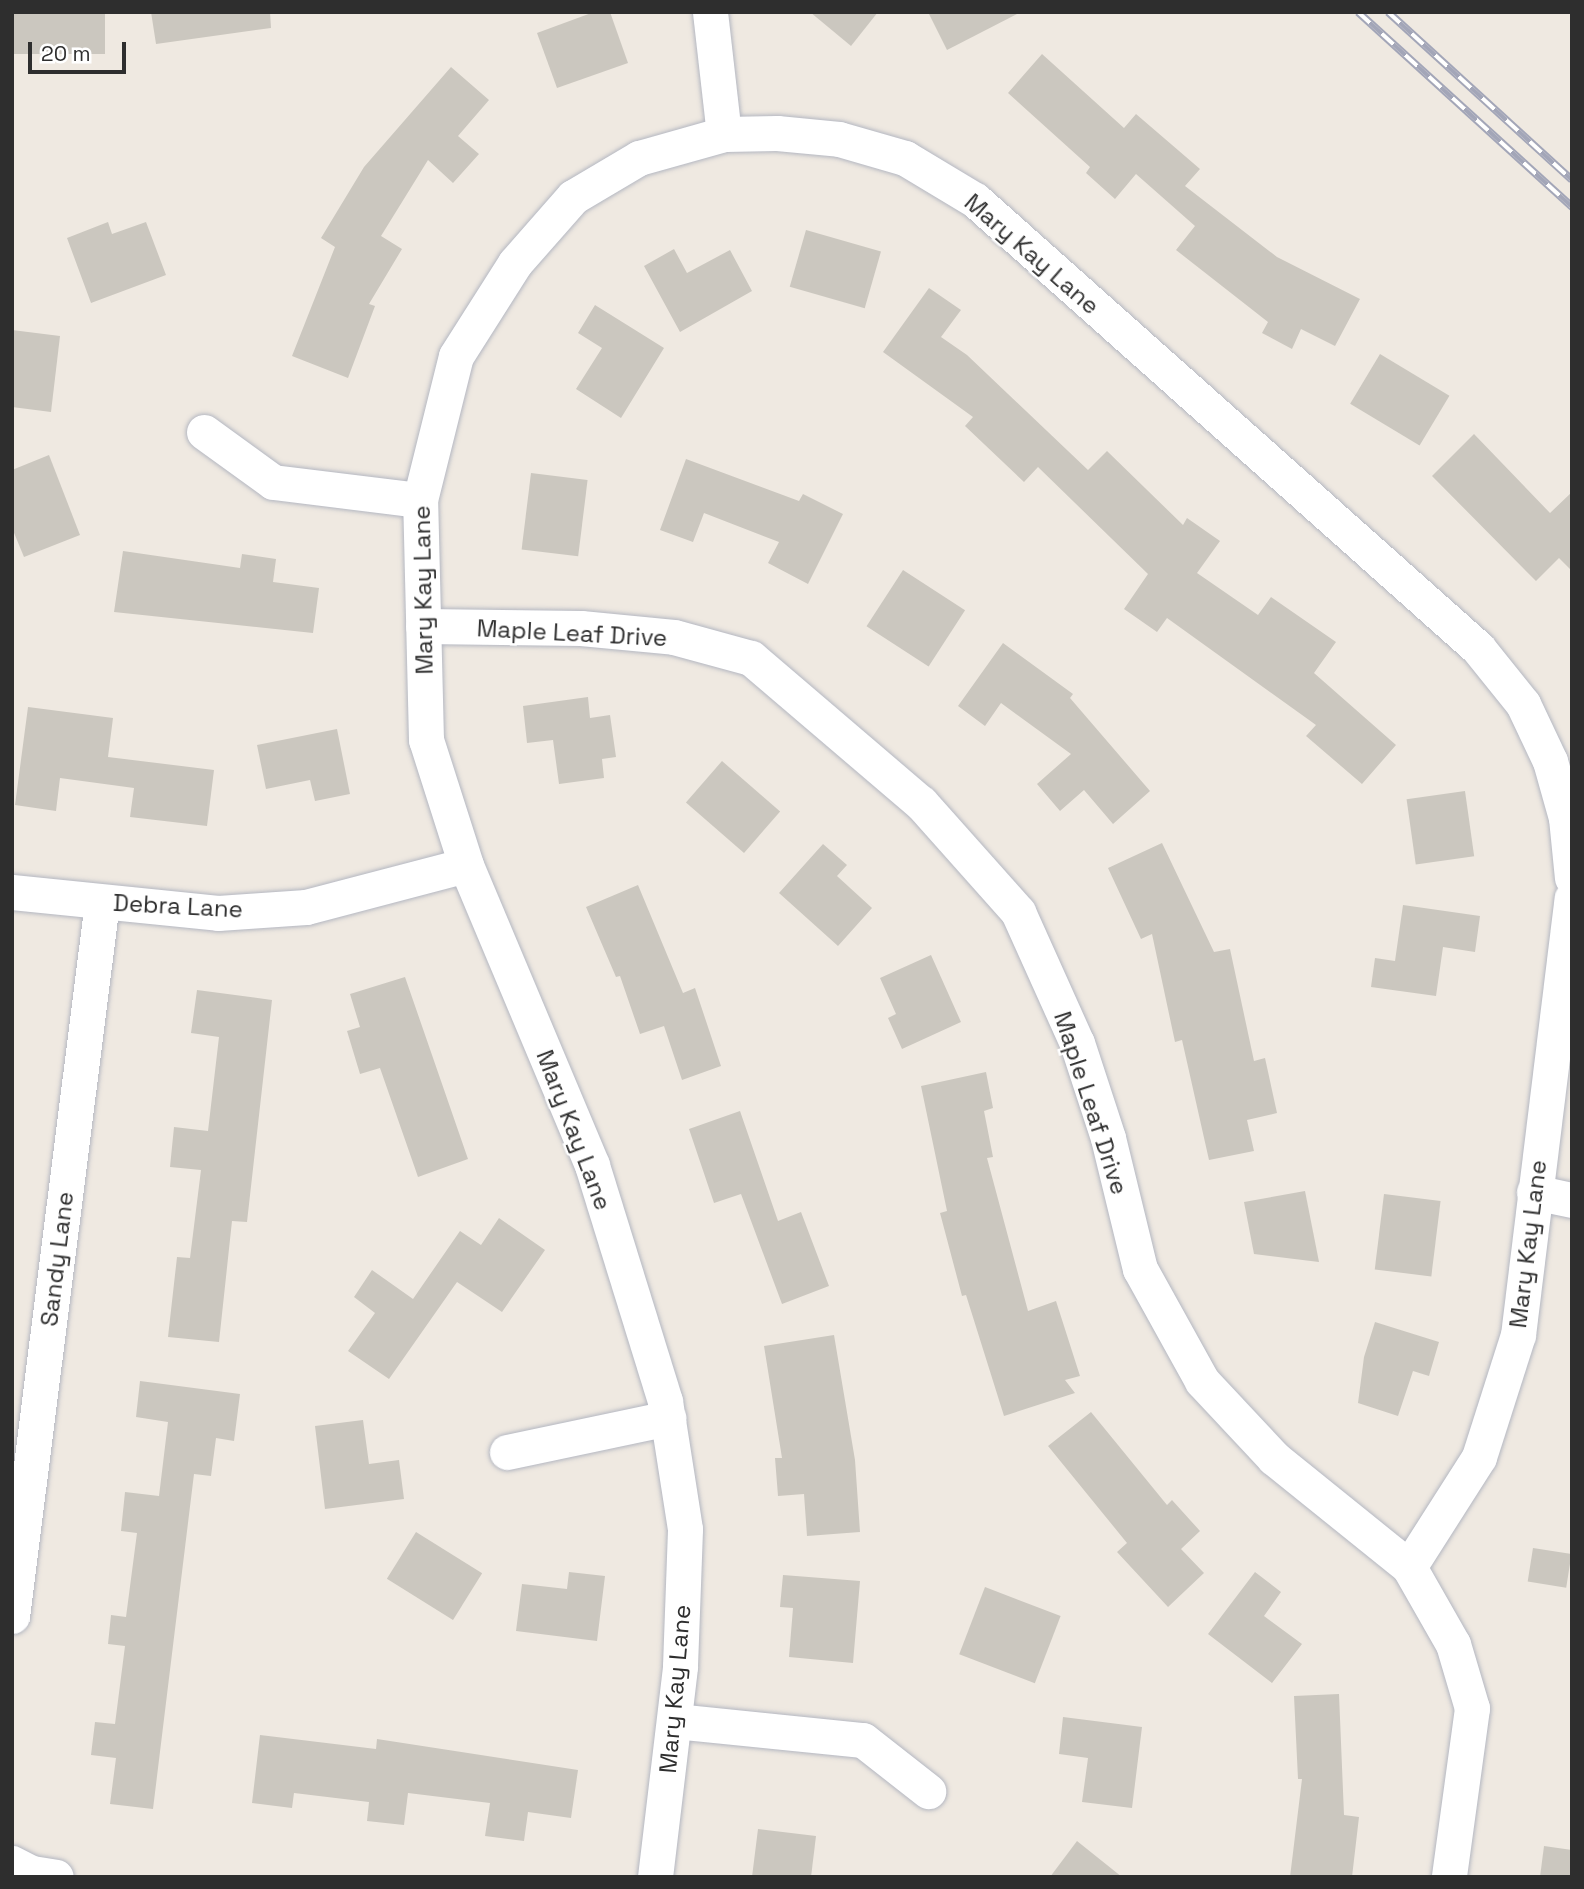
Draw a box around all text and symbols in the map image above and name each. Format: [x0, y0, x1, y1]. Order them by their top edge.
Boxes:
scale bar [32, 28, 130, 72]
text: 20 m [41, 40, 91, 67]
street label: Mary Kay Lane [959, 188, 1105, 320]
street label: Mary Kay Lane [407, 505, 439, 675]
street label: Maple Leaf Drive [476, 614, 668, 652]
street label: Debra Lane [112, 888, 244, 924]
street label: Maple Leaf Drive [1048, 1008, 1134, 1198]
street label: Mary Kay Lane [530, 1046, 618, 1214]
street label: Mary Kay Lane [1503, 1158, 1553, 1330]
street label: Sandy Lane [34, 1190, 80, 1328]
street label: Mary Kay Lane [653, 1603, 697, 1775]

